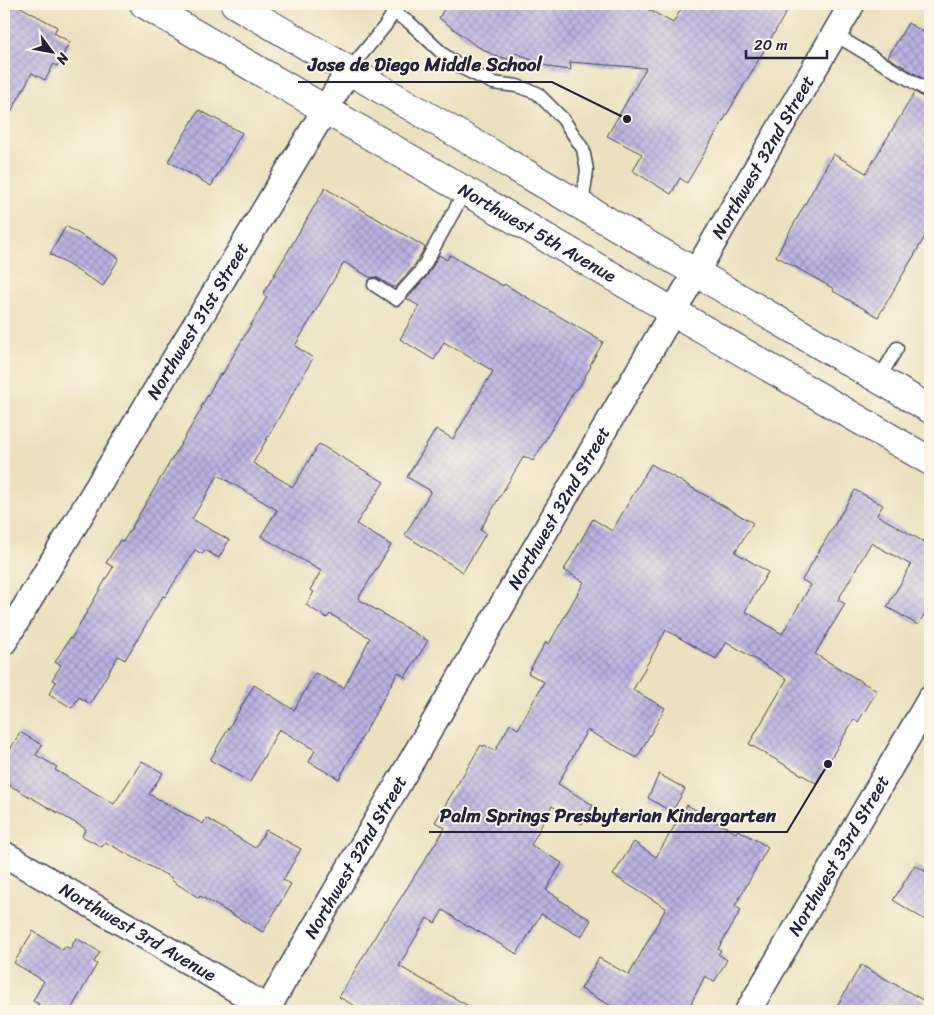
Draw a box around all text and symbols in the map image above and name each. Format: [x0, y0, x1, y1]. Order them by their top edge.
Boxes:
north arrow [28, 28, 78, 78]
scale bar [746, 28, 828, 60]
text: 20 m [754, 32, 788, 58]
text: N [49, 47, 76, 70]
callout: Jose de Diego Middle School [298, 48, 552, 82]
text: Jose de Diego Middle School [307, 48, 543, 81]
street label: Northwest 32nd Street [703, 69, 823, 245]
street label: Northwest 5th Avenue [452, 174, 623, 292]
street label: Northwest 31st Street [138, 236, 258, 406]
street label: Northwest 32nd Street [498, 420, 619, 596]
street label: Northwest 32nd Street [295, 769, 416, 945]
street label: Northwest 33rd Street [779, 769, 898, 942]
callout: Palm Springs Presbyterian Kindergarten [429, 798, 787, 832]
text: Palm Springs Presbyterian Kindergarten [440, 799, 777, 832]
street label: Northwest 3rd Avenue [53, 874, 223, 991]

